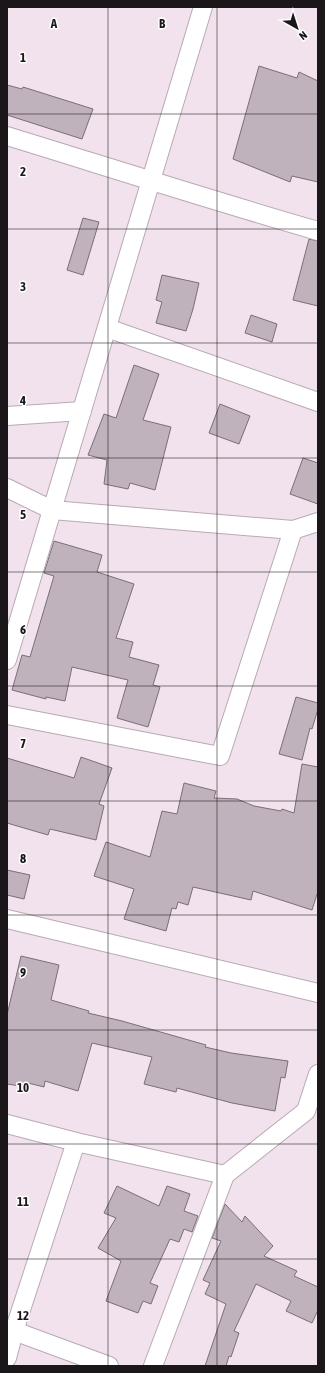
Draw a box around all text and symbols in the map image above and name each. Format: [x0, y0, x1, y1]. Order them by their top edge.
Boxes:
north arrow [277, 8, 317, 48]
text: A [50, 16, 58, 31]
text: B [159, 16, 166, 31]
text: N [297, 29, 310, 42]
text: 1 [20, 50, 26, 65]
text: 2 [20, 164, 26, 179]
text: 3 [20, 279, 26, 294]
text: 4 [19, 393, 26, 408]
text: 5 [20, 507, 26, 522]
text: 6 [20, 622, 26, 637]
text: 7 [20, 736, 26, 751]
text: 8 [20, 851, 26, 866]
text: 9 [20, 965, 26, 980]
text: 10 [17, 1080, 29, 1095]
text: 11 [17, 1194, 29, 1209]
text: 12 [17, 1308, 29, 1323]

